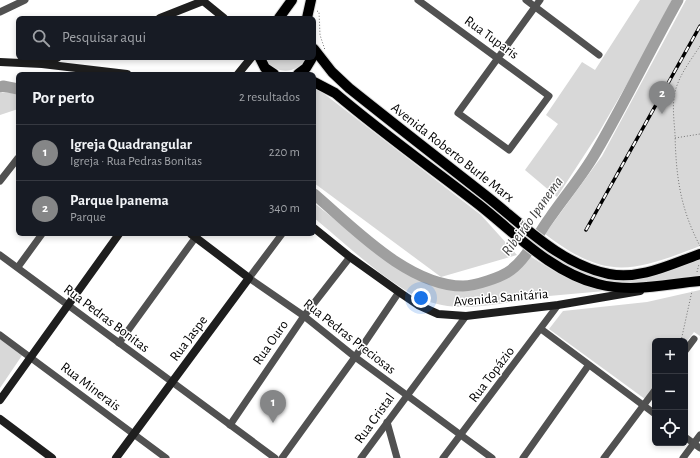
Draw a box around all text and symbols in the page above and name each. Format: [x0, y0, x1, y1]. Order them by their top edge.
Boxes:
street label: Rua Tuparis [462, 14, 521, 62]
search box [16, 16, 316, 60]
icon: search [30, 27, 52, 49]
text: Pesquisar aqui [62, 30, 146, 45]
pin: 2 [649, 81, 675, 114]
text: Por perto [32, 89, 95, 106]
text: 2 resultados [239, 91, 300, 104]
street label: Avenida Roberto Burle Marx [388, 101, 516, 205]
text: Igreja Quadrangular [70, 137, 192, 152]
text: 1 [43, 146, 47, 159]
text: 220 m [269, 146, 300, 159]
text: Igreja · Rua Pedras Bonitas [70, 155, 202, 168]
water label: Ribeirão Ipanema [499, 174, 566, 259]
text: Parque Ipanema [70, 193, 169, 208]
text: 2 [42, 202, 48, 215]
text: 340 m [269, 202, 300, 215]
text: Parque [70, 211, 106, 224]
street label: Rua Pedras Bonitas [61, 282, 152, 355]
street label: Avenida Sanitária [453, 287, 550, 309]
your location [411, 288, 431, 308]
street label: Rua Pedras Preciosas [301, 297, 398, 377]
street label: Rua Jaspe [167, 313, 210, 364]
street label: Rua Ouro [251, 318, 291, 367]
map controls [652, 338, 688, 446]
button: + [652, 338, 688, 374]
street label: Rua Topázio [466, 344, 517, 405]
street label: Rua Minerais [58, 360, 123, 414]
button: − [652, 374, 688, 410]
pin: 1 [260, 390, 286, 423]
street label: Rua Cristal [352, 391, 397, 446]
button: locate [652, 410, 688, 446]

